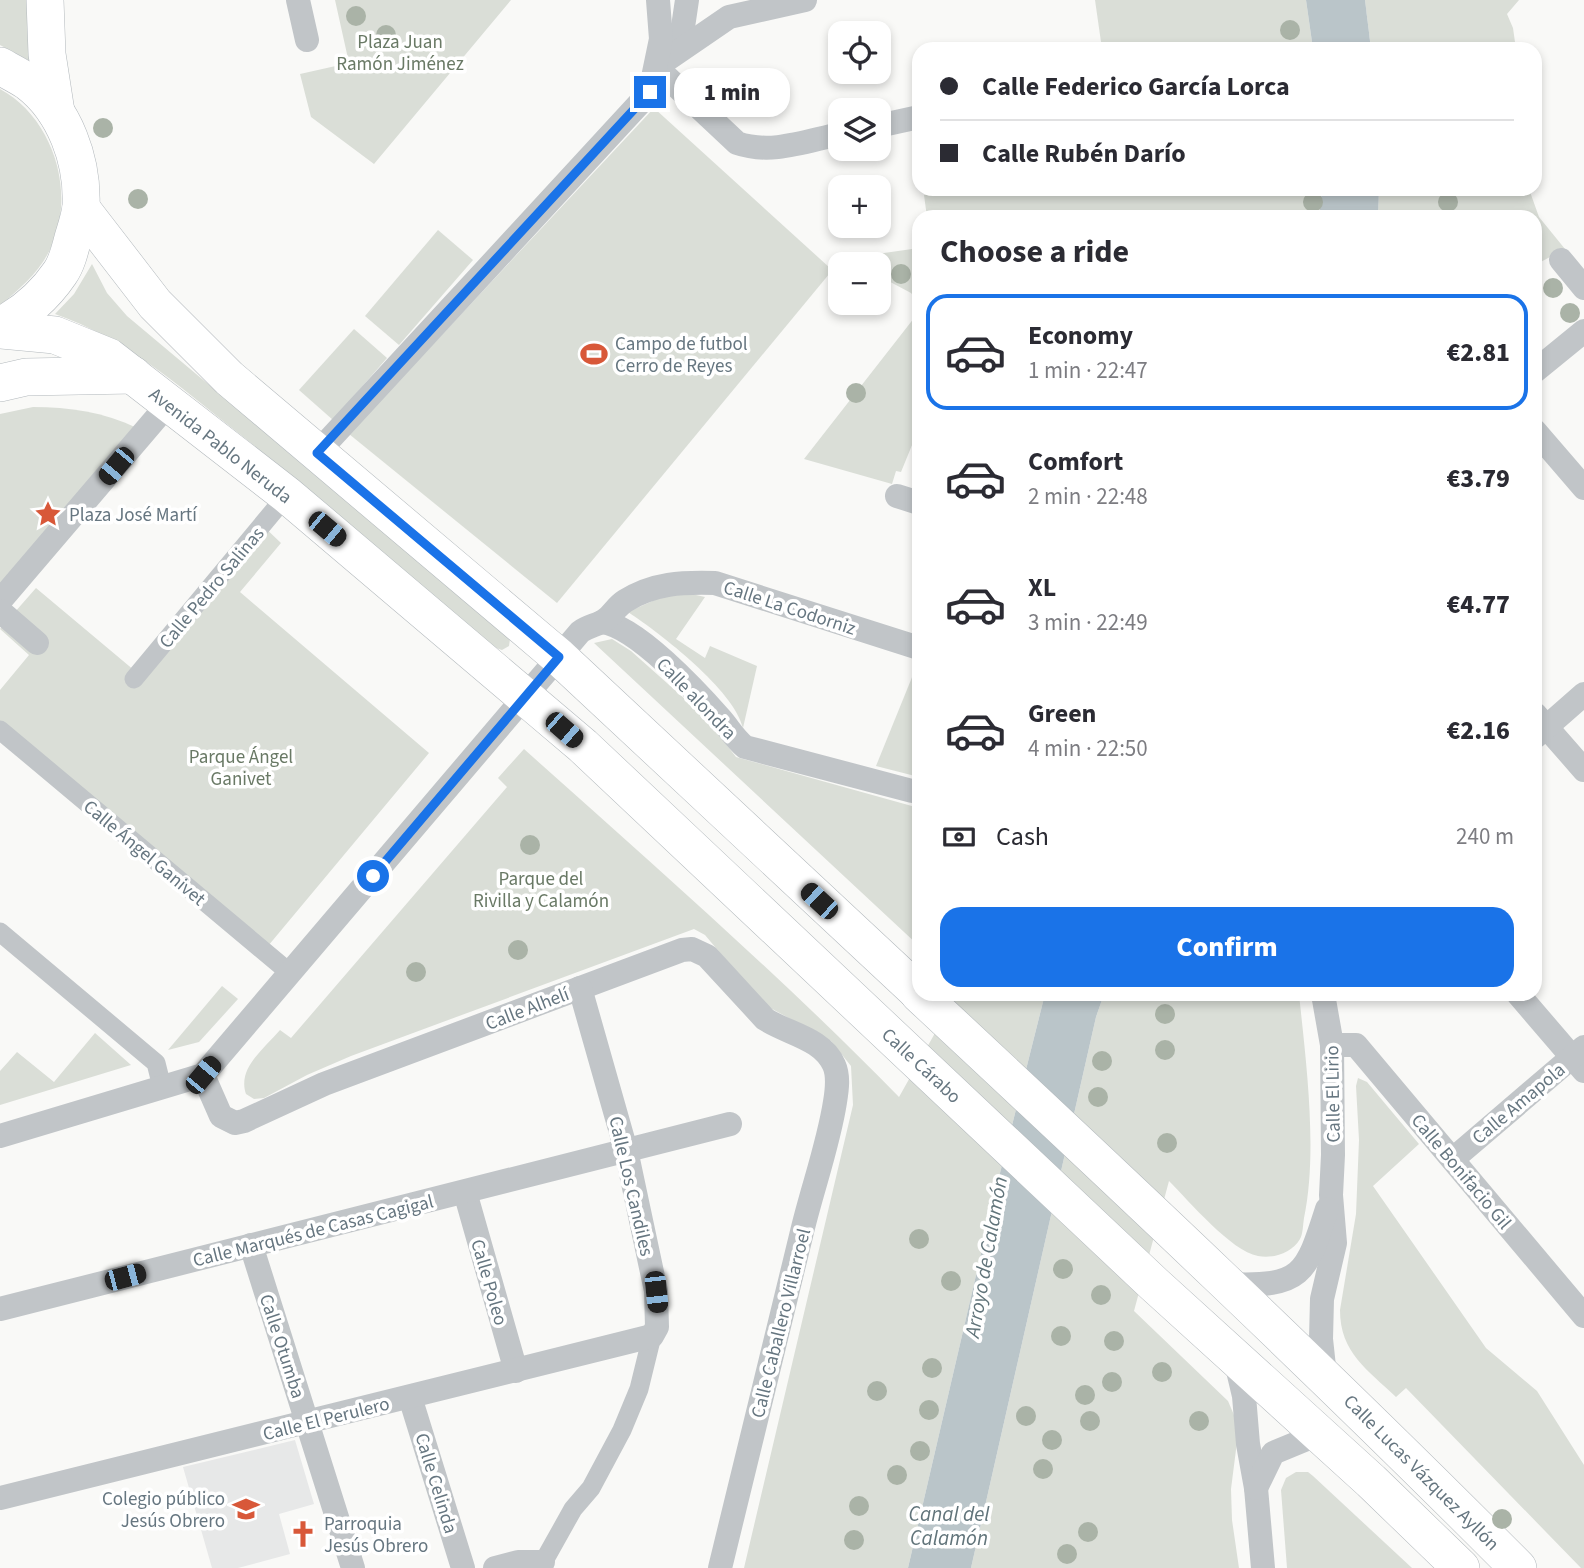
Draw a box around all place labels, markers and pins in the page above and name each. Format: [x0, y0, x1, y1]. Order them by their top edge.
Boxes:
place label: Campo de futbol Cerro de Reyes [615, 331, 748, 380]
sports icon: Campo de futbol Cerro de Reyes [579, 339, 609, 369]
place icon: Plaza José Martí [33, 499, 63, 529]
place label: Plaza José Martí [69, 502, 198, 529]
place label: Colegio público Jesús Obrero [102, 1486, 225, 1535]
school or university icon: Colegio público Jesús Obrero [231, 1494, 261, 1524]
place label: Parroquia Jesús Obrero [324, 1511, 428, 1560]
church icon: Parroquia Jesús Obrero [288, 1519, 318, 1549]

